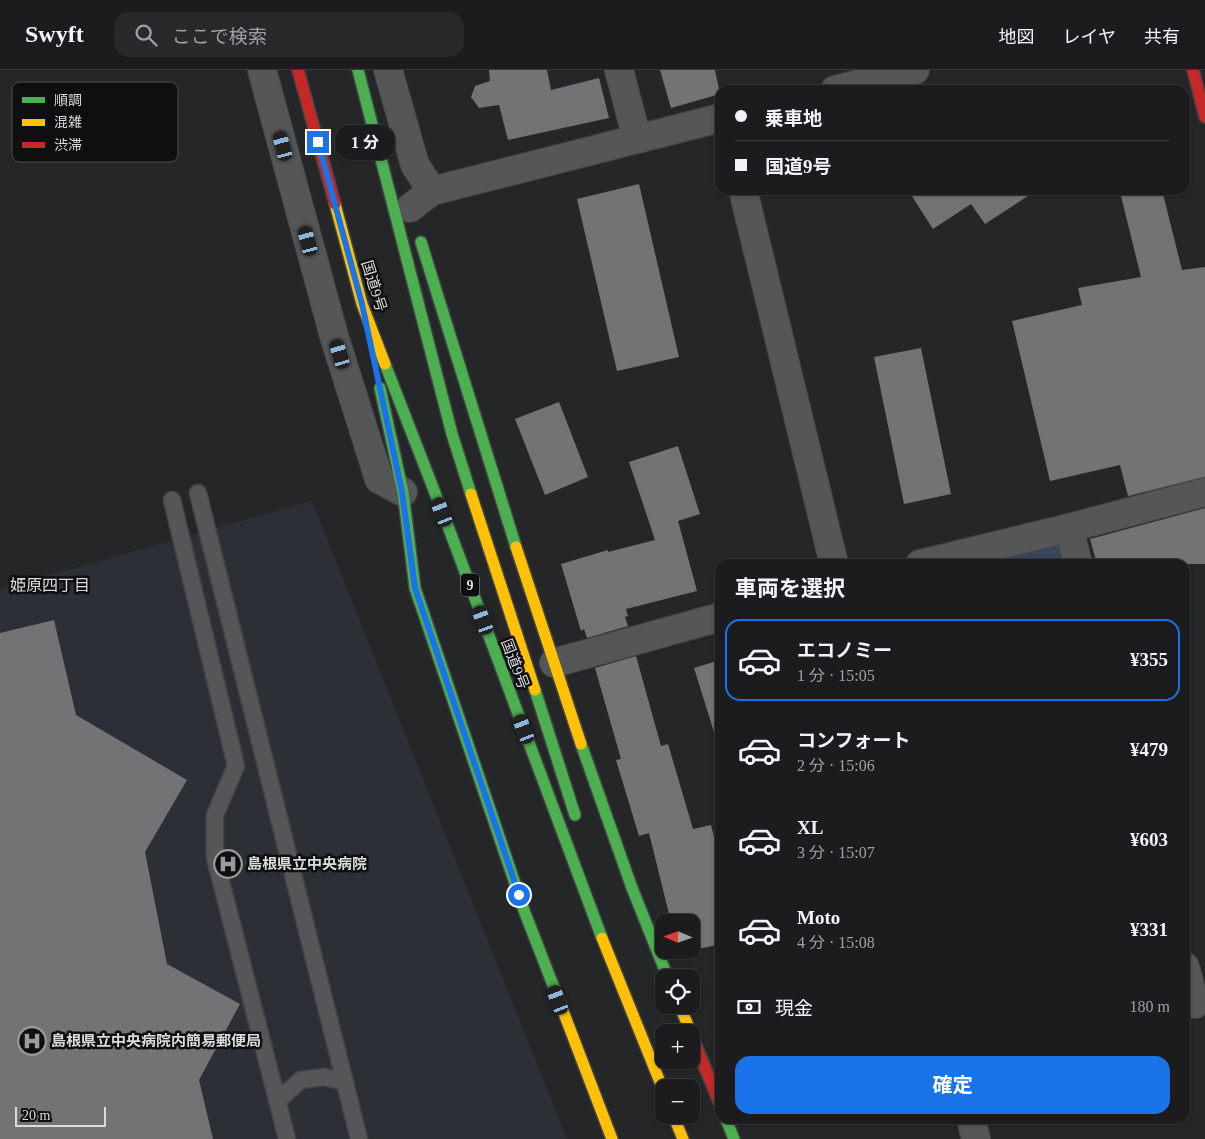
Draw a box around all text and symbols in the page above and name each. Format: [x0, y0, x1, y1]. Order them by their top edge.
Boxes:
search box [114, 12, 464, 57]
text: Swyft [25, 21, 84, 47]
icon: search [132, 21, 160, 49]
text: ここで検索 [172, 26, 267, 47]
text: 地図 [999, 27, 1035, 47]
text: レイヤ [1063, 27, 1116, 47]
text: 共有 [1144, 27, 1180, 47]
legend [12, 82, 178, 162]
text: 順調 [54, 93, 82, 108]
text: 乗車地 [765, 108, 822, 129]
text: 混雑 [54, 114, 82, 130]
callout: 1 分 [336, 124, 396, 160]
car [271, 130, 294, 162]
route end [307, 131, 329, 153]
text: 1 分 [351, 134, 379, 151]
text: 渋滞 [54, 138, 82, 153]
text: 国道9号 [765, 156, 832, 177]
car [296, 225, 319, 257]
street label: 国道9号 [359, 259, 389, 313]
car [328, 337, 351, 371]
car [429, 495, 454, 529]
road number: 9 [461, 574, 479, 596]
text: 車両を選択 [735, 576, 845, 601]
district label: 姫原四丁目 [10, 577, 90, 594]
car [470, 603, 495, 637]
street label: 国道9号 [498, 637, 532, 691]
icon: car [737, 638, 782, 683]
text: エコノミー [797, 640, 892, 661]
text: ¥355 [1130, 649, 1168, 670]
text: 1 分 · 15:05 [797, 667, 875, 684]
car [511, 712, 536, 746]
icon: car [737, 728, 782, 773]
text: コンフォート [797, 730, 910, 751]
text: ¥479 [1130, 739, 1168, 760]
text: 2 分 · 15:06 [797, 757, 875, 774]
text: XL [797, 817, 823, 838]
icon: car [737, 818, 782, 863]
text: ¥603 [1130, 829, 1168, 850]
text: 3 分 · 15:07 [797, 844, 875, 861]
hospital icon: 島根県立中央病院 [213, 849, 243, 879]
place label: 島根県立中央病院 [247, 855, 367, 872]
route start [508, 884, 530, 906]
text: Moto [797, 907, 840, 928]
icon: car [737, 908, 782, 953]
north arrow [655, 914, 700, 959]
map controls [655, 914, 700, 1124]
text: ¥331 [1130, 919, 1168, 940]
text: 4 分 · 15:08 [797, 934, 875, 951]
button: locate [655, 969, 700, 1014]
car [545, 983, 570, 1017]
icon: cash [735, 993, 763, 1021]
text: 現金 [775, 998, 813, 1019]
text: 180 m [1130, 998, 1170, 1015]
button: + [655, 1024, 700, 1069]
hospital icon: 島根県立中央病院内簡易郵便局 [17, 1026, 47, 1056]
place label: 島根県立中央病院内簡易郵便局 [51, 1032, 261, 1049]
button: 確定 [735, 1056, 1170, 1114]
button: − [655, 1079, 700, 1124]
scale bar [15, 1104, 106, 1127]
text: 20 m [22, 1108, 50, 1123]

